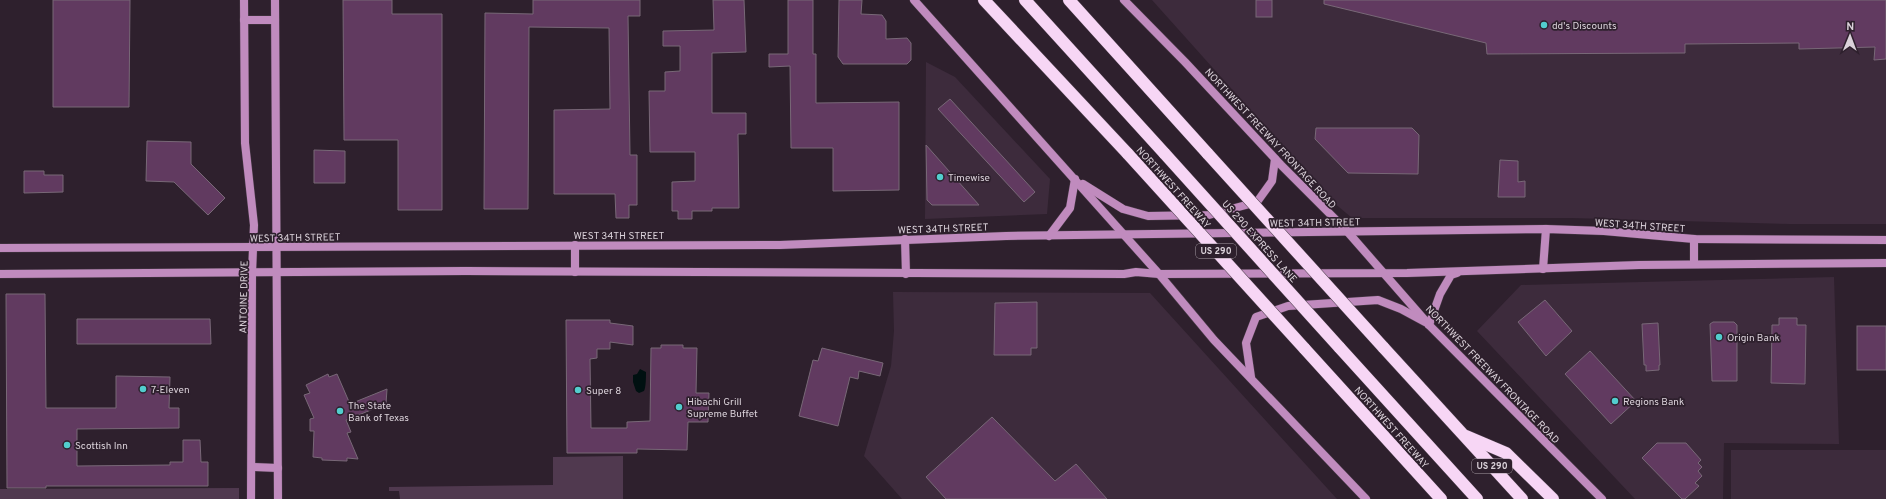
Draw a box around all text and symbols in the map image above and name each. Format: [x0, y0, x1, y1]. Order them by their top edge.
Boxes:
north arrow [1830, 16, 1870, 56]
marker: dd's Discounts [1539, 20, 1549, 30]
place label: dd's Discounts [1552, 20, 1617, 33]
text: N [1846, 20, 1854, 34]
street label: NORTHWEST FREEWAY FRONTAGE ROAD [1201, 66, 1339, 212]
street label: NORTHWEST FREEWAY [1133, 144, 1213, 232]
marker: Timewise [935, 172, 945, 182]
place label: Timewise [948, 172, 990, 185]
street label: US 290 EXPRESS LANE [1218, 198, 1299, 286]
street label: WEST 34TH STREET [1269, 216, 1361, 231]
street label: WEST 34TH STREET [1594, 217, 1686, 236]
street label: WEST 34TH STREET [897, 221, 989, 238]
street label: WEST 34TH STREET [574, 230, 665, 243]
street label: WEST 34TH STREET [249, 231, 341, 246]
road number: US 290 [1196, 244, 1236, 258]
street label: ANTOINE DRIVE [237, 260, 252, 334]
street label: NORTHWEST FREEWAY FRONTAGE ROAD [1422, 303, 1562, 447]
marker: Origin Bank [1714, 332, 1724, 342]
place label: Origin Bank [1727, 332, 1780, 345]
marker: 7-Eleven [138, 384, 148, 394]
place label: 7-Eleven [151, 384, 190, 397]
street label: NORTHWEST FREEWAY [1351, 384, 1431, 472]
marker: Super 8 [573, 385, 583, 395]
place label: Super 8 [586, 385, 621, 398]
place label: Hibachi Grill Supreme Buffet [687, 396, 758, 421]
marker: Regions Bank [1610, 396, 1620, 406]
place label: Regions Bank [1623, 396, 1684, 409]
place label: The State Bank of Texas [348, 400, 409, 425]
marker: Hibachi Grill Supreme Buffet [674, 402, 684, 412]
marker: The State Bank of Texas [335, 406, 345, 416]
marker: Scottish Inn [62, 440, 72, 450]
place label: Scottish Inn [75, 440, 128, 453]
road number: US 290 [1472, 459, 1512, 473]

